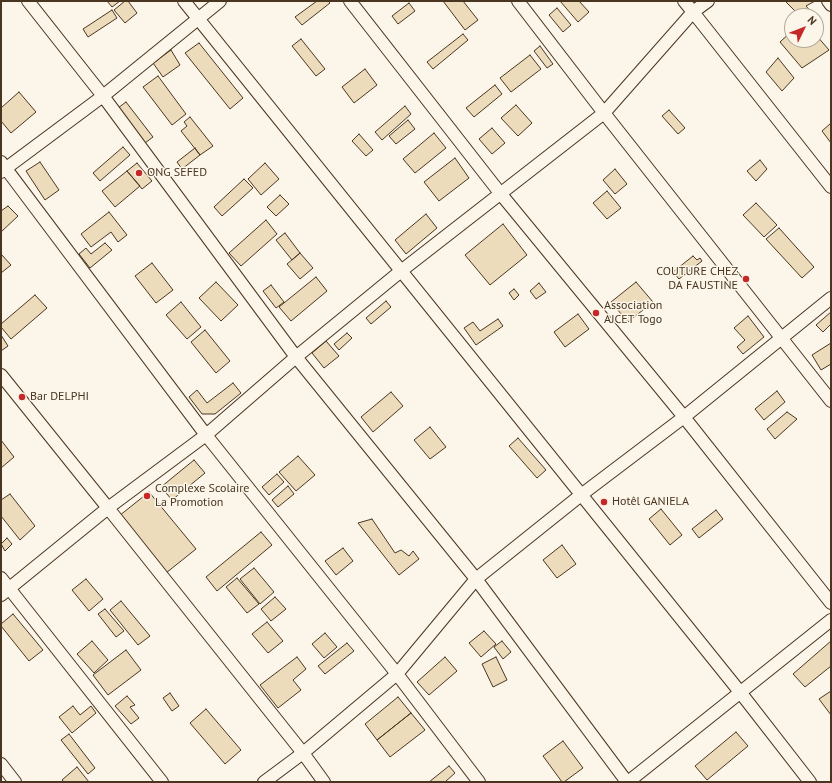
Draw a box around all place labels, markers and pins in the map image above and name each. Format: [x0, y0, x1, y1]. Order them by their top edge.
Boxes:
place label: ONG SEFED [147, 166, 207, 180]
marker: ONG SEFED [134, 168, 144, 178]
place label: COUTURE CHEZ DA FAUSTINE [656, 265, 738, 293]
marker: COUTURE CHEZ DA FAUSTINE [741, 274, 751, 284]
place label: Association AJCET Togo [604, 299, 662, 327]
marker: Association AJCET Togo [591, 308, 601, 318]
place label: Bar DELPHI [30, 390, 89, 404]
marker: Bar DELPHI [17, 392, 27, 402]
place label: Complexe Scolaire La Promotion [155, 482, 249, 510]
marker: Complexe Scolaire La Promotion [142, 491, 152, 501]
place label: Hotêl GANIELA [612, 495, 689, 509]
marker: Hotêl GANIELA [599, 497, 609, 507]

